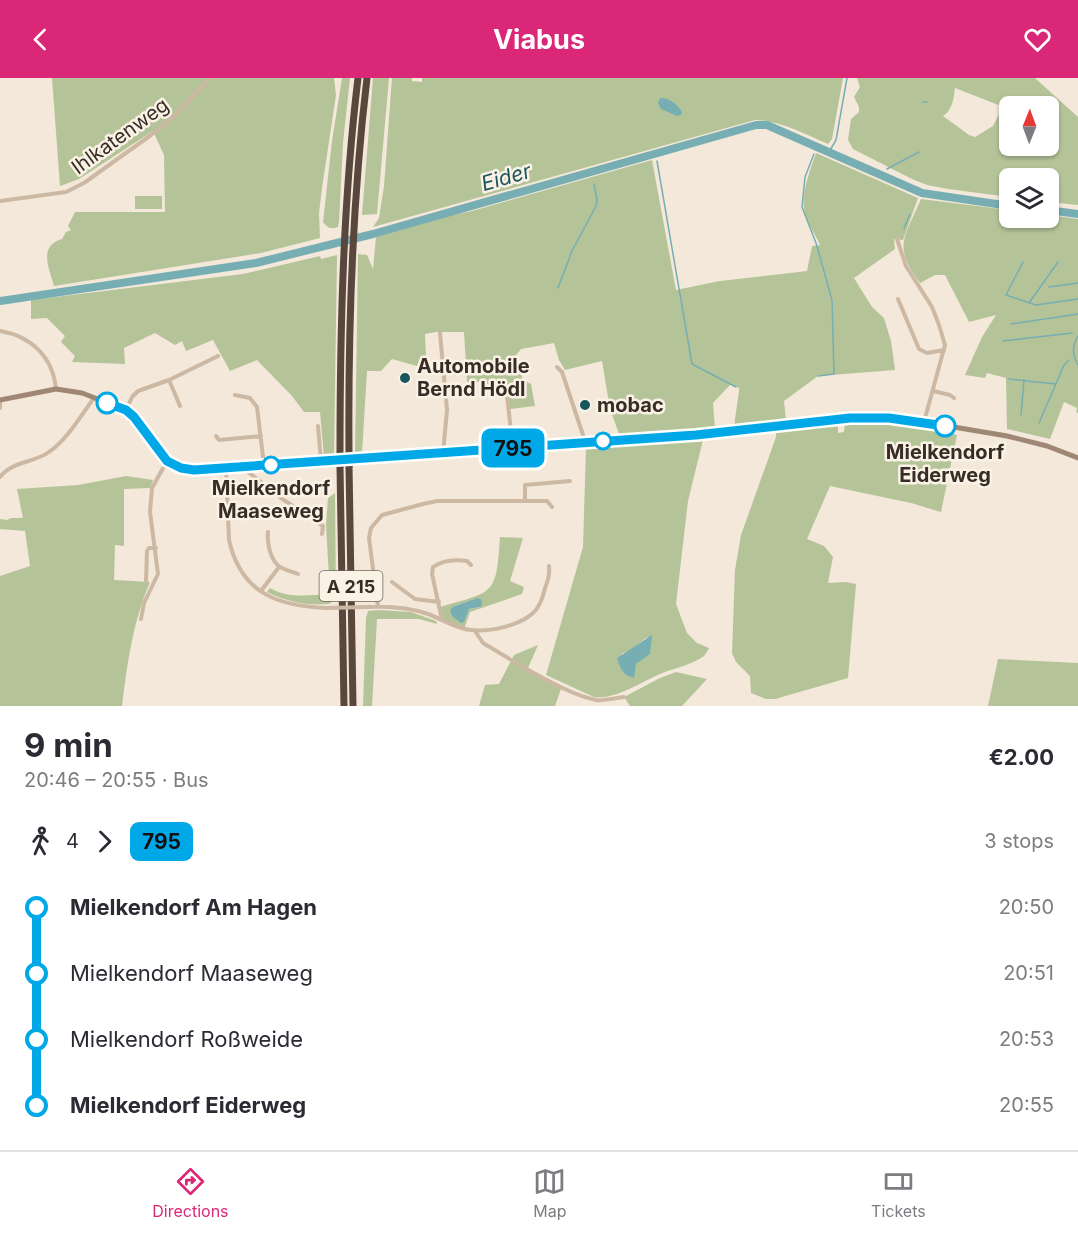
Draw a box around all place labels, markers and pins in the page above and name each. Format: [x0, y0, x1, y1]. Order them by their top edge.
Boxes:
place label: Automobile Bernd Hödl [417, 354, 530, 401]
marker: Automobile Bernd Hödl [398, 371, 412, 385]
unlabelled marker [96, 392, 118, 414]
place label: mobac [597, 393, 664, 417]
marker: mobac [578, 398, 592, 412]
marker: Mielkendorf Eiderweg [934, 415, 956, 437]
unlabelled marker [594, 432, 612, 450]
place label: Mielkendorf Eiderweg [886, 440, 1004, 487]
marker: Mielkendorf Maaseweg [262, 456, 280, 474]
place label: Mielkendorf Maaseweg [212, 476, 330, 523]

